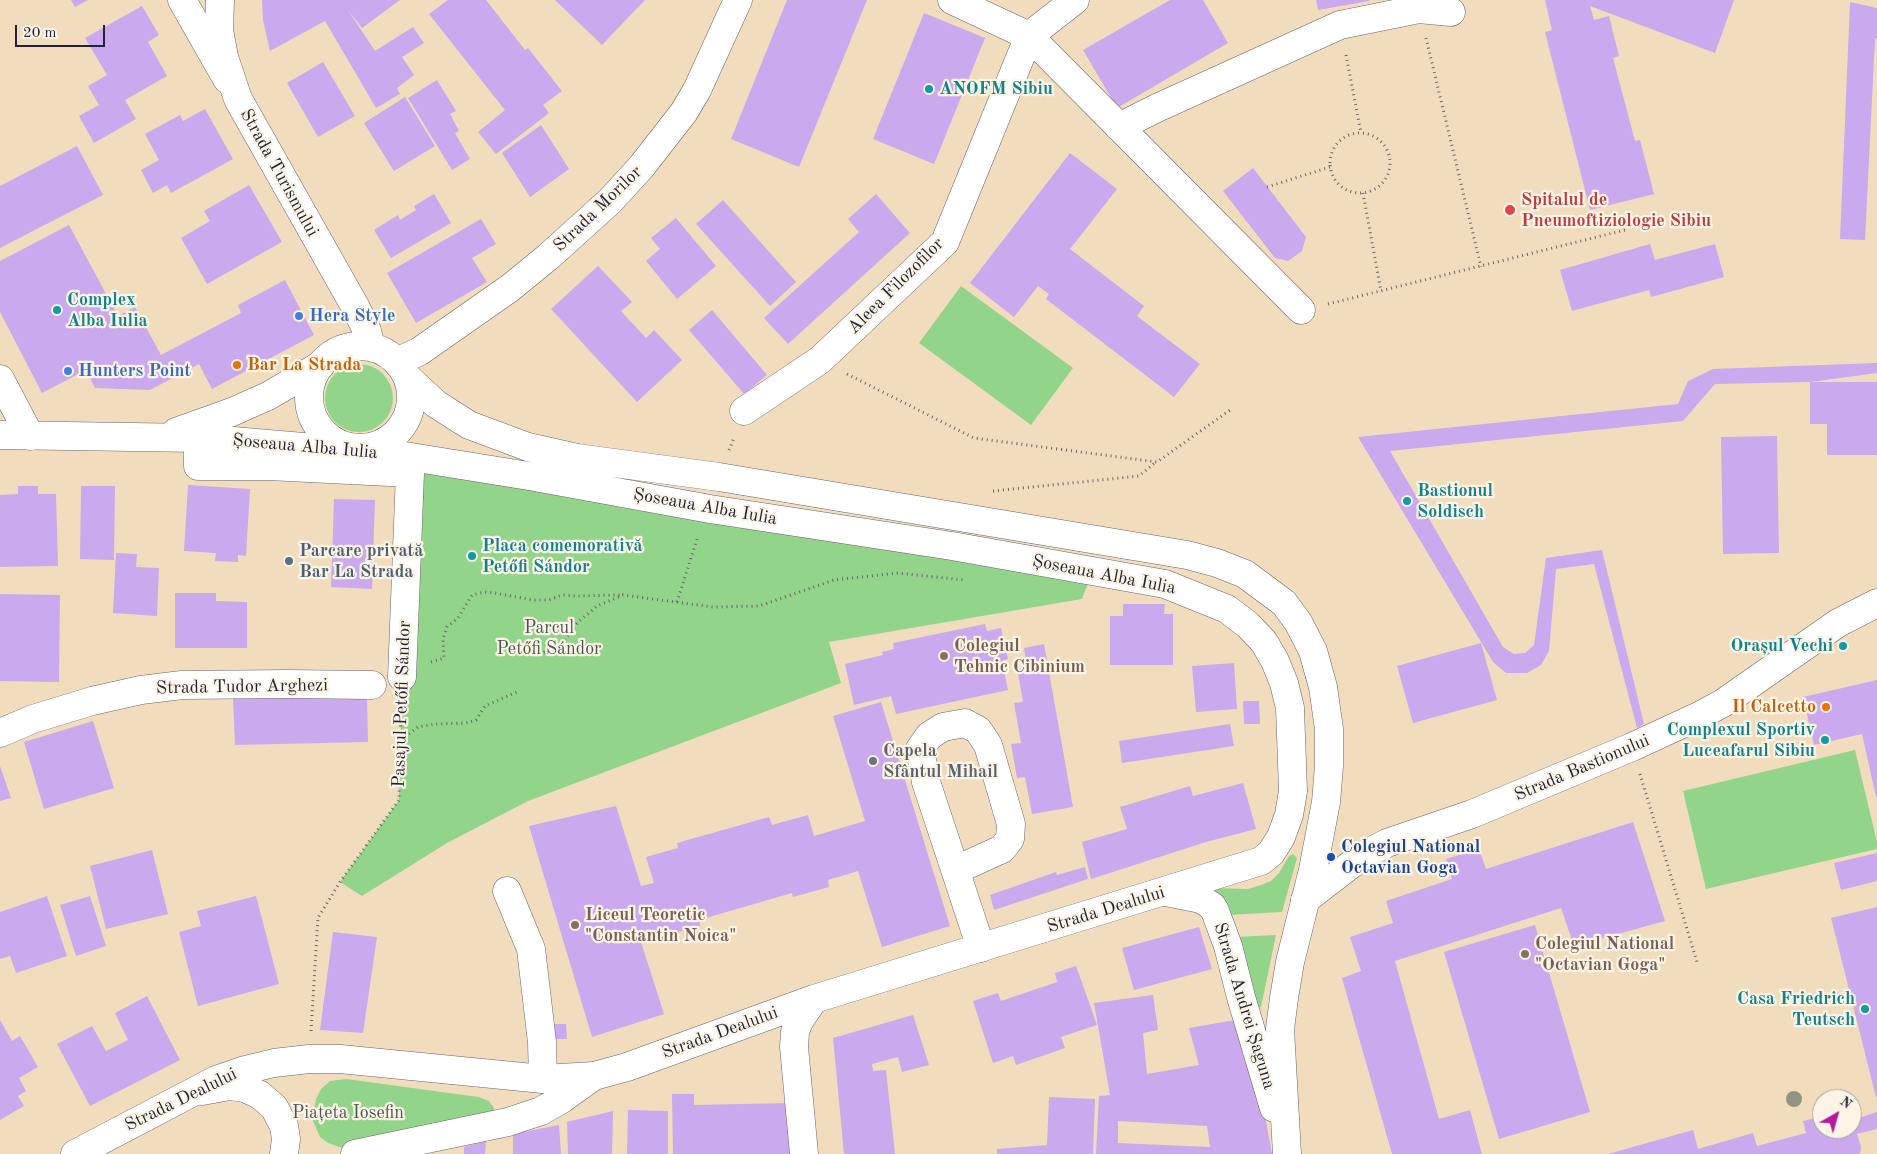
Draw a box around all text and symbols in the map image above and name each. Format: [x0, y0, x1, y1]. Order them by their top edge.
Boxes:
scale bar [18, 15, 108, 47]
text: 20 m [23, 26, 57, 41]
place label: ANOFM Sibiu [939, 78, 1053, 100]
marker: ANOFM Sibiu [923, 83, 935, 95]
street label: Strada Turismului [235, 105, 323, 241]
street label: Strada Morilor [549, 161, 647, 257]
place label: Spitalul de Pneumoftiziologie Sibiu [1521, 189, 1711, 232]
marker: Spitalul de Pneumoftiziologie Sibiu [1503, 203, 1517, 217]
street label: Aleea Filozofilor [843, 233, 949, 339]
place label: Complex Alba Iulia [67, 289, 148, 332]
marker: Complex Alba Iulia [51, 304, 63, 316]
place label: Hera Style [309, 305, 396, 327]
marker: Hera Style [293, 310, 305, 322]
place label: Bar La Strada [247, 354, 362, 376]
marker: Bar La Strada [231, 359, 243, 371]
place label: Hunters Point [78, 360, 191, 382]
marker: Hunters Point [62, 365, 74, 377]
street label: Șoseaua Alba Iulia [231, 430, 379, 464]
place label: Bastionul Soldisch [1417, 480, 1493, 522]
street label: Șoseaua Alba Iulia [631, 484, 779, 530]
marker: Bastionul Soldisch [1401, 495, 1413, 507]
place label: Placa comemorativă Petőfi Sándor [482, 535, 643, 578]
place label: Parcare privată Bar La Strada [299, 540, 423, 582]
marker: Placa comemorativă Petőfi Sándor [466, 550, 478, 562]
street label: Șoseaua Alba Iulia [1030, 550, 1178, 600]
marker: Parcare privată Bar La Strada [283, 555, 295, 567]
park label: Parcul Petőfi Sándor [497, 617, 601, 660]
street label: Pasajul Petőfi Sándor [388, 620, 416, 788]
place label: Colegiul Tehnic Cibinium [954, 635, 1085, 678]
place label: Orașul Vechi [1731, 635, 1833, 657]
marker: Orașul Vechi [1837, 640, 1849, 652]
marker: Colegiul Tehnic Cibinium [938, 650, 950, 662]
street label: Strada Tudor Arghezi [156, 675, 328, 699]
place label: Il Calcetto [1732, 696, 1816, 718]
marker: Il Calcetto [1820, 701, 1832, 713]
place label: Complexul Sportiv Luceafarul Sibiu [1667, 719, 1815, 762]
street label: Strada Bastionului [1511, 730, 1653, 806]
marker: Complexul Sportiv Luceafarul Sibiu [1819, 734, 1831, 746]
place label: Capela Sfântul Mihail [883, 740, 998, 782]
marker: Capela Sfântul Mihail [867, 755, 879, 767]
place label: Colegiul National Octavian Goga [1341, 836, 1480, 879]
marker: Colegiul National Octavian Goga [1325, 851, 1337, 863]
street label: Strada Dealului [1044, 882, 1168, 938]
place label: Liceul Teoretic "Constantin Noica" [585, 904, 736, 946]
marker: Liceul Teoretic "Constantin Noica" [569, 919, 581, 931]
street label: Strada Andrei Șaguna [1208, 920, 1280, 1092]
place label: Colegiul National "Octavian Goga" [1535, 933, 1674, 976]
marker: Colegiul National "Octavian Goga" [1519, 948, 1531, 960]
place label: Casa Friedrich Teutsch [1737, 988, 1855, 1030]
street label: Strada Dealului [659, 1002, 781, 1064]
marker: Casa Friedrich Teutsch [1859, 1003, 1871, 1015]
street label: Strada Dealului [121, 1064, 241, 1136]
north arrow [1812, 1089, 1862, 1139]
text: N [1837, 1094, 1854, 1112]
park label: Piațeta Iosefin [292, 1102, 404, 1124]

